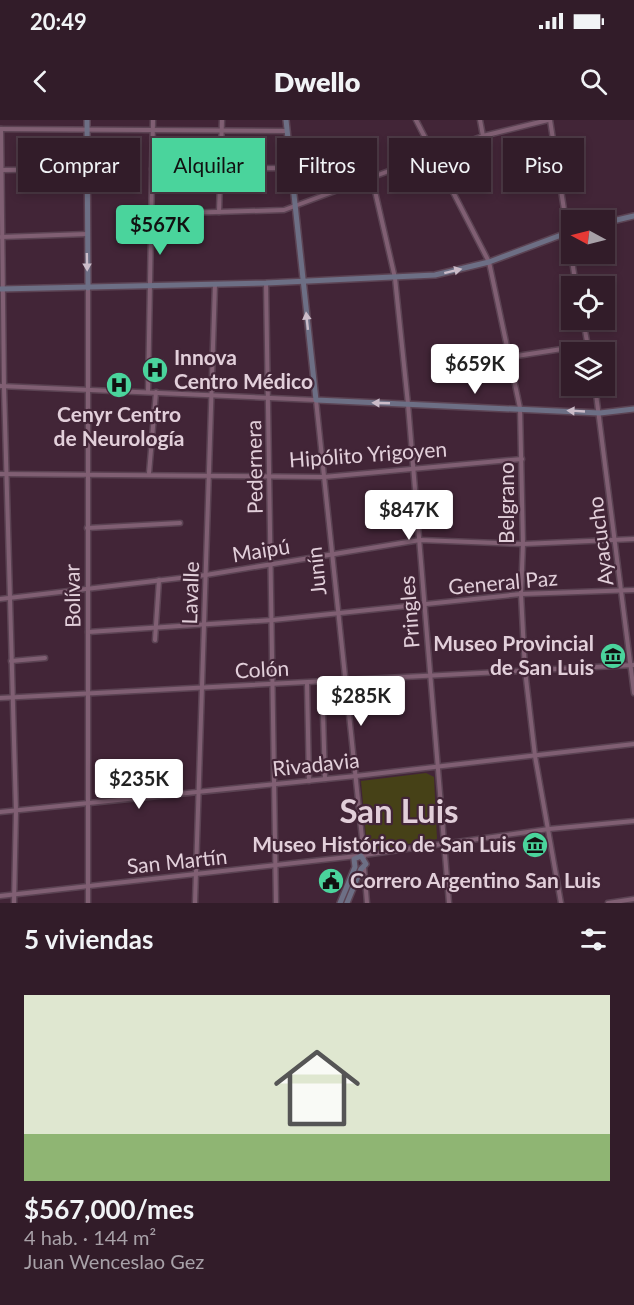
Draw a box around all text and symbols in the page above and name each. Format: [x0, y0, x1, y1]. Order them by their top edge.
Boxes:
text: 20:49 [30, 8, 87, 35]
icon: back [24, 65, 57, 98]
text: Dwello [274, 65, 360, 98]
icon: search [577, 65, 610, 98]
chip: Comprar [18, 138, 140, 192]
chip: Alquilar [152, 138, 265, 192]
chip: Filtros [277, 138, 377, 192]
chip: Nuevo [389, 138, 491, 192]
chip: Piso [503, 138, 584, 192]
pin: $567K [118, 205, 202, 256]
north arrow [561, 210, 615, 264]
map controls [561, 210, 615, 396]
text: $567K [130, 212, 190, 236]
one-way arrow [82, 253, 92, 272]
one-way arrow [443, 265, 462, 275]
button: locate [561, 276, 615, 330]
one-way arrow [302, 311, 312, 330]
button: layers [561, 342, 615, 396]
place label: Innova Centro Médico [174, 344, 313, 393]
pin: $659K [433, 344, 517, 395]
text: $659K [445, 351, 505, 375]
hospital icon: Innova Centro Médico [140, 355, 170, 385]
hospital icon: Cenyr Centro de Neurología [104, 370, 134, 400]
one-way arrow [371, 398, 390, 407]
place label: Cenyr Centro de Neurología [53, 401, 185, 450]
one-way arrow [566, 407, 585, 416]
street label: Pedernera [240, 420, 267, 514]
street label: Hipólito Yrigoyen [288, 436, 448, 471]
street label: Belgrano [493, 462, 518, 544]
pin: $847K [367, 490, 451, 541]
street label: Ayacucho [582, 495, 617, 587]
text: $847K [379, 497, 439, 521]
street label: Maipú [230, 533, 291, 566]
street label: Junín [301, 546, 330, 597]
street label: Lavalle [176, 561, 203, 625]
street label: Bolívar [58, 563, 85, 628]
street label: General Paz [447, 564, 559, 599]
street label: Pringles [393, 575, 424, 649]
place label: Museo Provincial de San Luis [433, 630, 594, 679]
museum icon: Museo Provincial de San Luis [598, 641, 628, 671]
street label: Colón [234, 655, 290, 682]
pin: $285K [319, 676, 403, 727]
text: $285K [331, 683, 391, 707]
street label: Rivadavia [271, 747, 361, 781]
pin: $235K [97, 759, 181, 810]
text: $235K [109, 766, 169, 790]
district label: San Luis [339, 790, 459, 830]
museum icon: Museo Histórico de San Luis [520, 830, 550, 860]
place label: Museo Histórico de San Luis [252, 831, 516, 856]
street label: San Martín [125, 843, 228, 878]
public building icon: Correro Argentino San Luis [316, 866, 346, 896]
place label: Correro Argentino San Luis [350, 867, 601, 892]
text: 5 viviendas [24, 923, 153, 955]
icon: filters [577, 923, 610, 956]
icon: home [263, 1034, 371, 1142]
text: $567,000/mes [24, 1193, 194, 1225]
text: 4 hab. · 144 m² [24, 1225, 156, 1249]
text: Juan Wenceslao Gez [24, 1249, 204, 1273]

